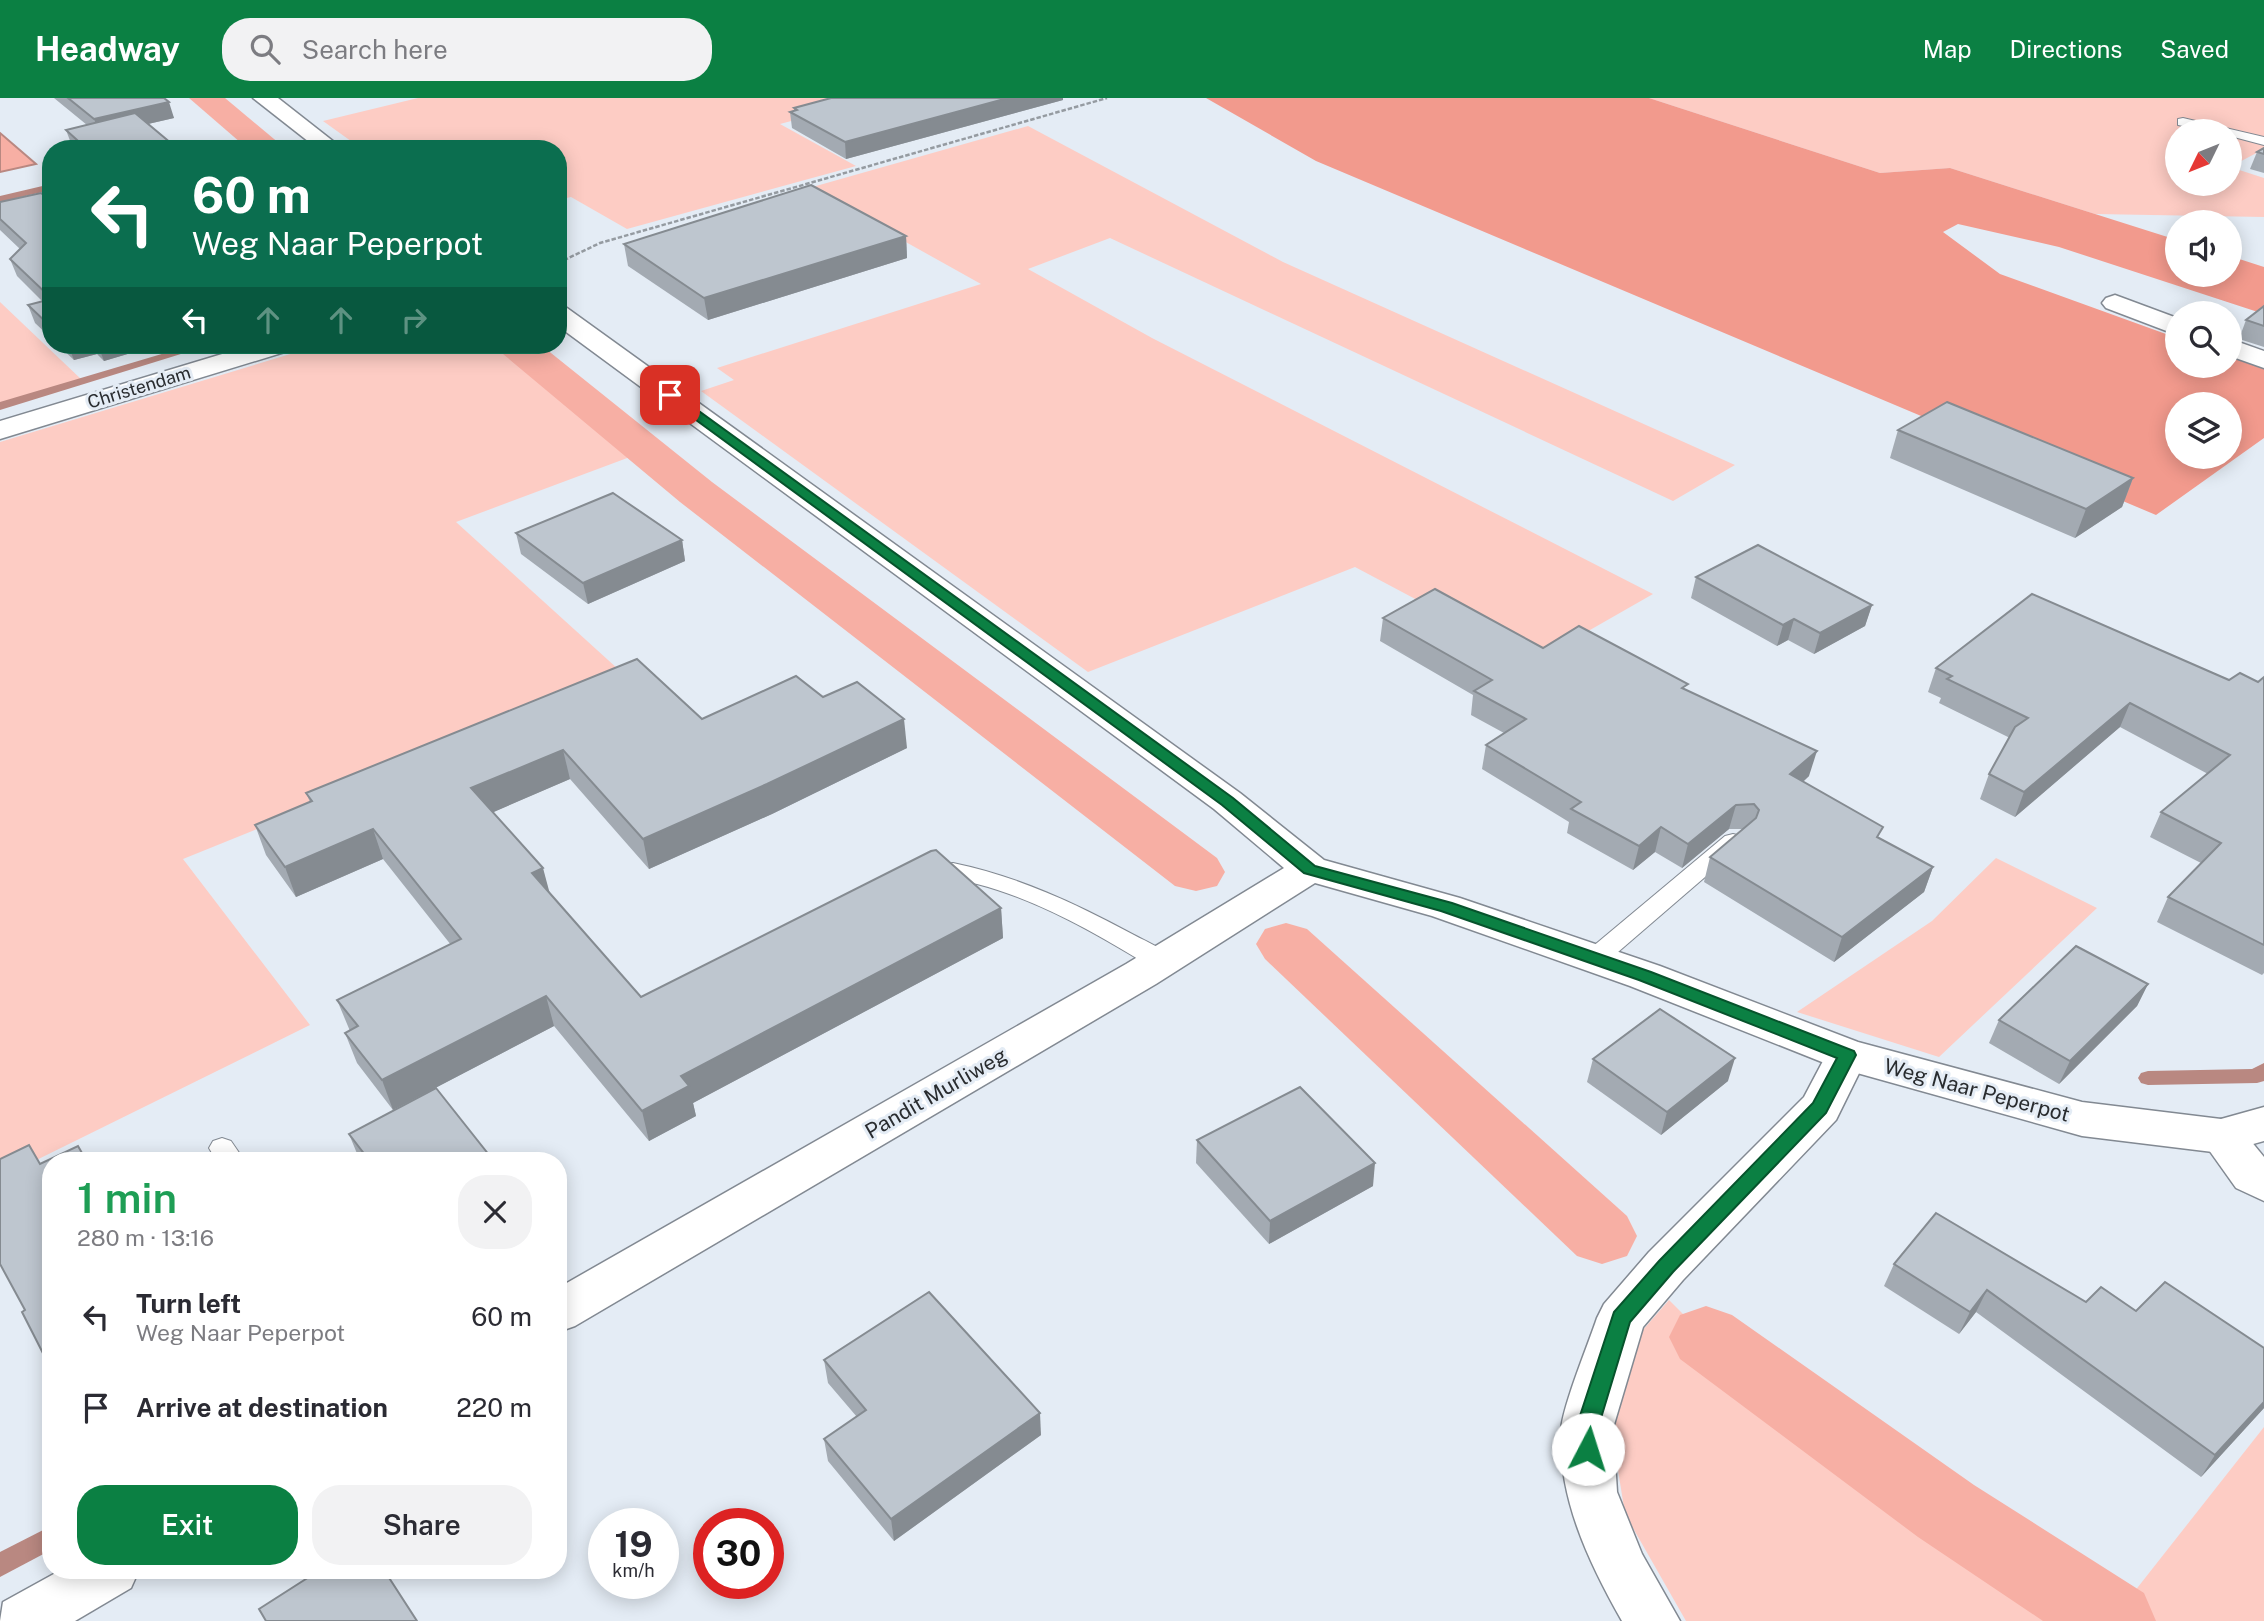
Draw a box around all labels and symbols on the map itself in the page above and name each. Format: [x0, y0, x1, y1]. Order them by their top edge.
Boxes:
north arrow [2165, 119, 2242, 196]
street label: Christendam [85, 361, 193, 413]
pin [640, 365, 700, 425]
street label: Pandit Murliweg [861, 1042, 1011, 1144]
street label: Weg Naar Peperpot [1881, 1053, 2073, 1127]
position arrow [1551, 1412, 1625, 1486]
speed limit sign: 30 [693, 1508, 784, 1599]

